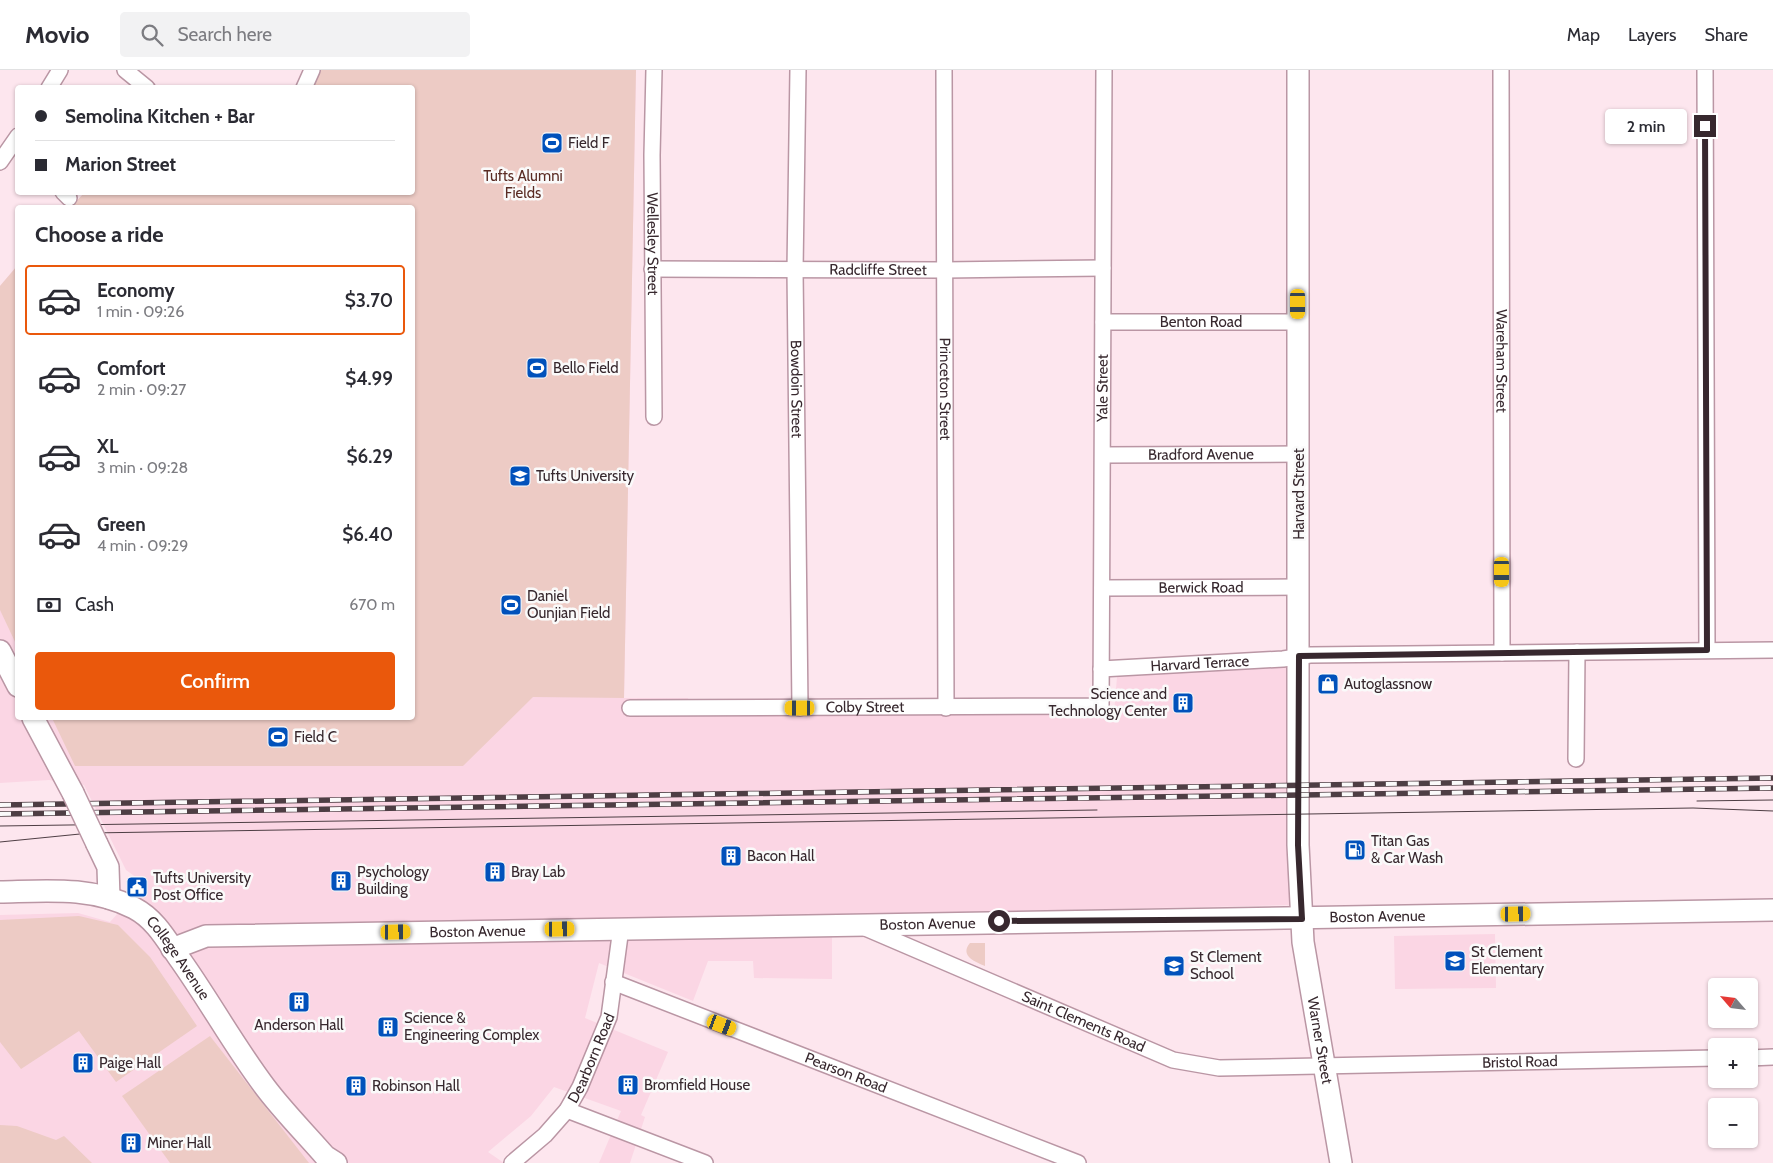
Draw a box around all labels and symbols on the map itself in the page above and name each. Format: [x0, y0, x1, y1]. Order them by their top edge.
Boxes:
callout: 2 min [1605, 108, 1688, 144]
route end [1694, 115, 1716, 137]
sports icon: Field F [540, 131, 564, 155]
place label: Field F [568, 134, 610, 152]
park label: Tufts Alumni Fields [483, 167, 563, 202]
street label: Wellesley Street [643, 192, 662, 295]
street label: Radcliffe Street [829, 261, 927, 279]
car [1290, 289, 1305, 319]
street label: Wareham Street [1492, 309, 1511, 413]
street label: Benton Road [1160, 313, 1242, 331]
street label: Princeton Street [936, 338, 954, 440]
street label: Bowdoin Street [787, 340, 806, 438]
street label: Yale Street [1093, 354, 1112, 423]
sports icon: Bello Field [525, 356, 549, 380]
place label: Bello Field [553, 359, 619, 377]
street label: Bradford Avenue [1148, 445, 1254, 464]
street label: Harvard Street [1290, 448, 1308, 540]
school or university icon: Tufts University [508, 464, 532, 488]
place label: Tufts University [536, 467, 634, 485]
car [1494, 557, 1509, 587]
street label: Berwick Road [1158, 578, 1244, 597]
place label: Daniel Ounjian Field [527, 587, 610, 622]
sports icon: Daniel Ounjian Field [499, 593, 523, 617]
street label: Harvard Terrace [1150, 652, 1250, 675]
shop icon: Autoglassnow [1316, 672, 1340, 696]
place label: Autoglassnow [1344, 675, 1432, 693]
place label: Science and Technology Center [1048, 685, 1167, 720]
building icon: Science and Technology Center [1171, 691, 1195, 715]
street label: Colby Street [826, 698, 904, 716]
car [785, 701, 815, 716]
sports icon: Field C [266, 725, 290, 749]
place label: Field C [294, 728, 337, 746]
place label: Titan Gas & Car Wash [1371, 832, 1443, 867]
fuel station icon: Titan Gas & Car Wash [1343, 838, 1367, 862]
building icon: Bacon Hall [719, 844, 743, 868]
place label: Bacon Hall [747, 847, 815, 865]
building icon: Bray Lab [483, 860, 507, 884]
place label: Psychology Building [357, 863, 429, 898]
place label: Bray Lab [511, 863, 565, 881]
place label: Tufts University Post Office [153, 869, 251, 904]
building icon: Psychology Building [329, 869, 353, 893]
public building icon: Tufts University Post Office [125, 875, 149, 899]
car [1500, 906, 1531, 922]
street label: Boston Avenue [1329, 907, 1426, 926]
route start [988, 910, 1010, 932]
street label: College Avenue [143, 912, 214, 1003]
street label: Boston Avenue [879, 914, 976, 934]
car [544, 921, 575, 937]
street label: Boston Avenue [429, 922, 526, 941]
car [380, 924, 411, 940]
place label: St Clement Elementary [1471, 943, 1545, 978]
place label: St Clement School [1190, 948, 1262, 983]
school or university icon: St Clement Elementary [1443, 949, 1467, 973]
school or university icon: St Clement School [1162, 954, 1186, 978]
north arrow [1708, 978, 1758, 1028]
street label: Saint Clements Road [1019, 987, 1148, 1056]
building icon: Anderson Hall [287, 990, 311, 1014]
street label: Warner Street [1304, 995, 1336, 1085]
place label: Science & Engineering Complex [404, 1009, 539, 1044]
street label: Dearborn Road [564, 1011, 619, 1106]
car [705, 1013, 738, 1037]
building icon: Science & Engineering Complex [376, 1015, 400, 1039]
place label: Anderson Hall [254, 1016, 344, 1034]
street label: Pearson Road [802, 1049, 890, 1097]
building icon: Paige Hall [71, 1051, 95, 1075]
street label: Bristol Road [1482, 1052, 1558, 1072]
place label: Paige Hall [99, 1054, 161, 1072]
building icon: Bromfield House [616, 1073, 640, 1097]
building icon: Robinson Hall [344, 1074, 368, 1098]
place label: Bromfield House [644, 1076, 750, 1094]
place label: Robinson Hall [372, 1077, 460, 1095]
building icon: Miner Hall [119, 1131, 143, 1155]
place label: Miner Hall [147, 1134, 212, 1152]

